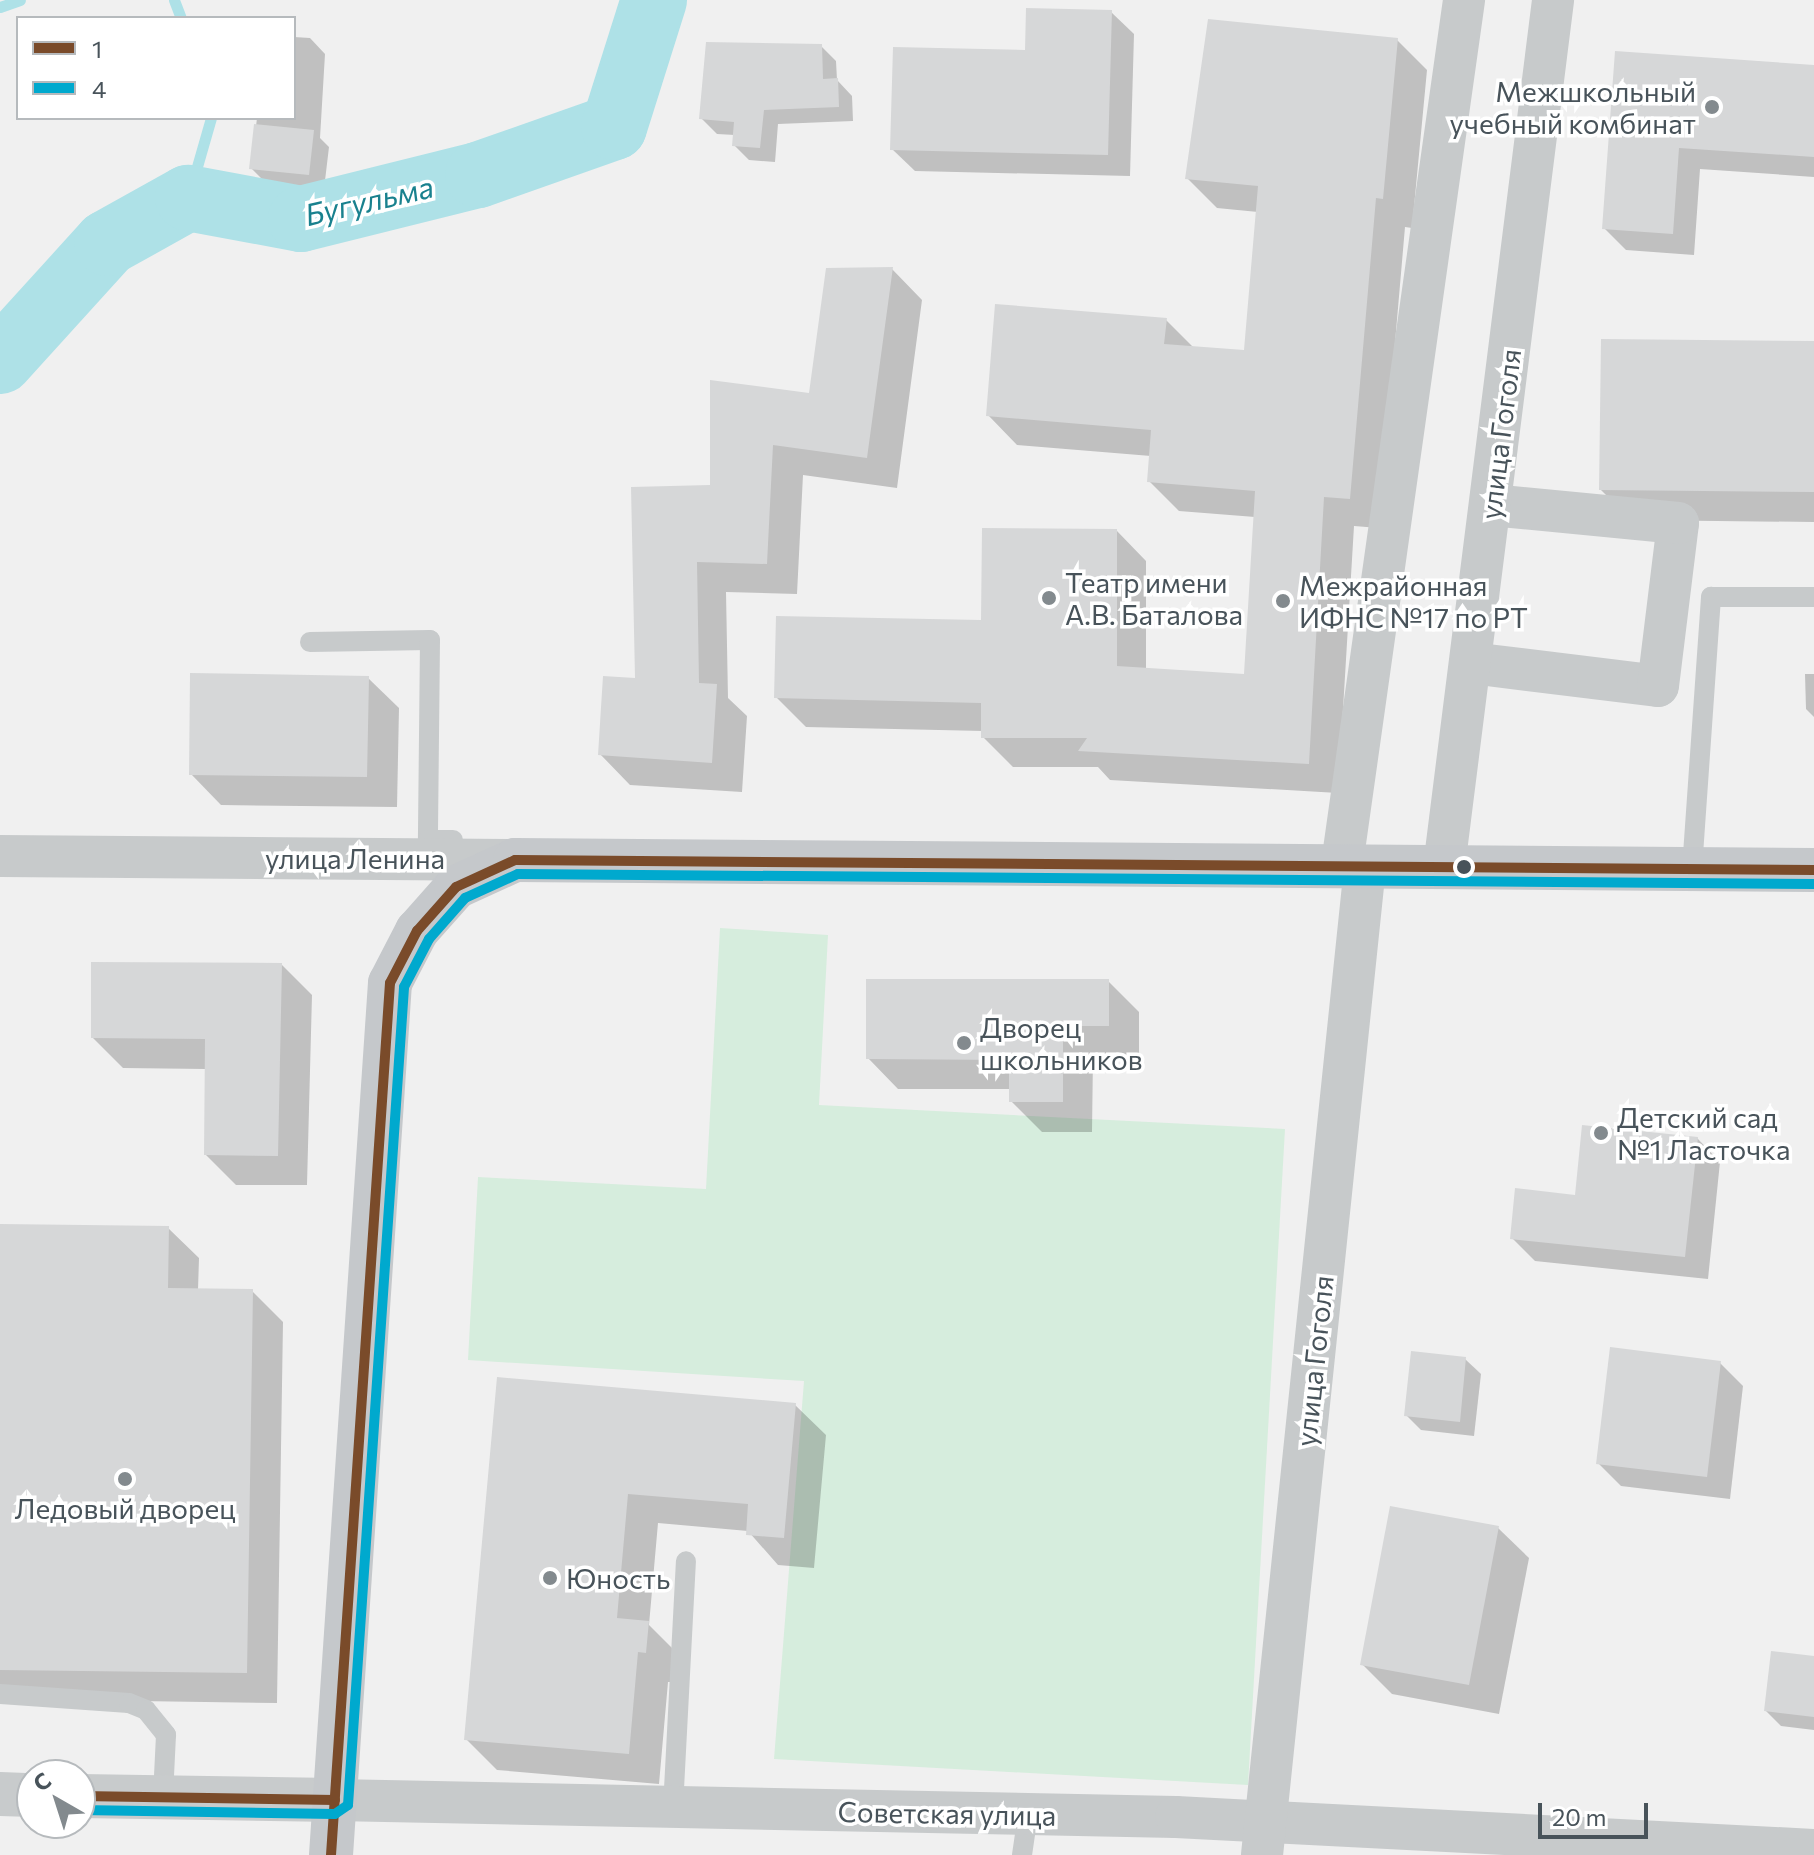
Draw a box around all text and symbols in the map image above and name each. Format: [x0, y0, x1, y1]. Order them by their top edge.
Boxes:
legend [16, 16, 296, 120]
text: 1 [92, 34, 102, 63]
text: 4 [92, 74, 106, 103]
place label: Межшкольный учебный комбинат [1450, 74, 1696, 140]
marker: Межшкольный учебный комбинат [1703, 98, 1721, 116]
water label: Бугульма [301, 168, 437, 232]
street label: улица Гоголя [1473, 347, 1527, 521]
place label: Театр имени А.В. Баталова [1065, 565, 1243, 631]
place label: Межрайонная ИФНС №17 по РТ [1299, 568, 1528, 634]
marker: Театр имени А.В. Баталова [1040, 589, 1058, 607]
marker: Межрайонная ИФНС №17 по РТ [1274, 592, 1292, 610]
street label: улица Ленина [265, 841, 445, 875]
unlabelled marker [1456, 859, 1472, 875]
place label: Дворец школьников [980, 1010, 1143, 1076]
marker: Дворец школьников [955, 1034, 973, 1052]
place label: Детский сад №1 Ласточка [1617, 1100, 1791, 1166]
marker: Детский сад №1 Ласточка [1592, 1124, 1610, 1142]
street label: улица Гоголя [1288, 1274, 1340, 1448]
marker: Ледовый дворец [116, 1470, 134, 1488]
place label: Ледовый дворец [15, 1491, 235, 1525]
place label: Юность [566, 1561, 670, 1595]
marker: Юность [541, 1569, 559, 1587]
north arrow [16, 1759, 96, 1839]
text: С [27, 1766, 56, 1797]
scale bar [1542, 1787, 1652, 1837]
street label: Советская улица [837, 1794, 1057, 1832]
text: 20 m [1552, 1802, 1606, 1831]

